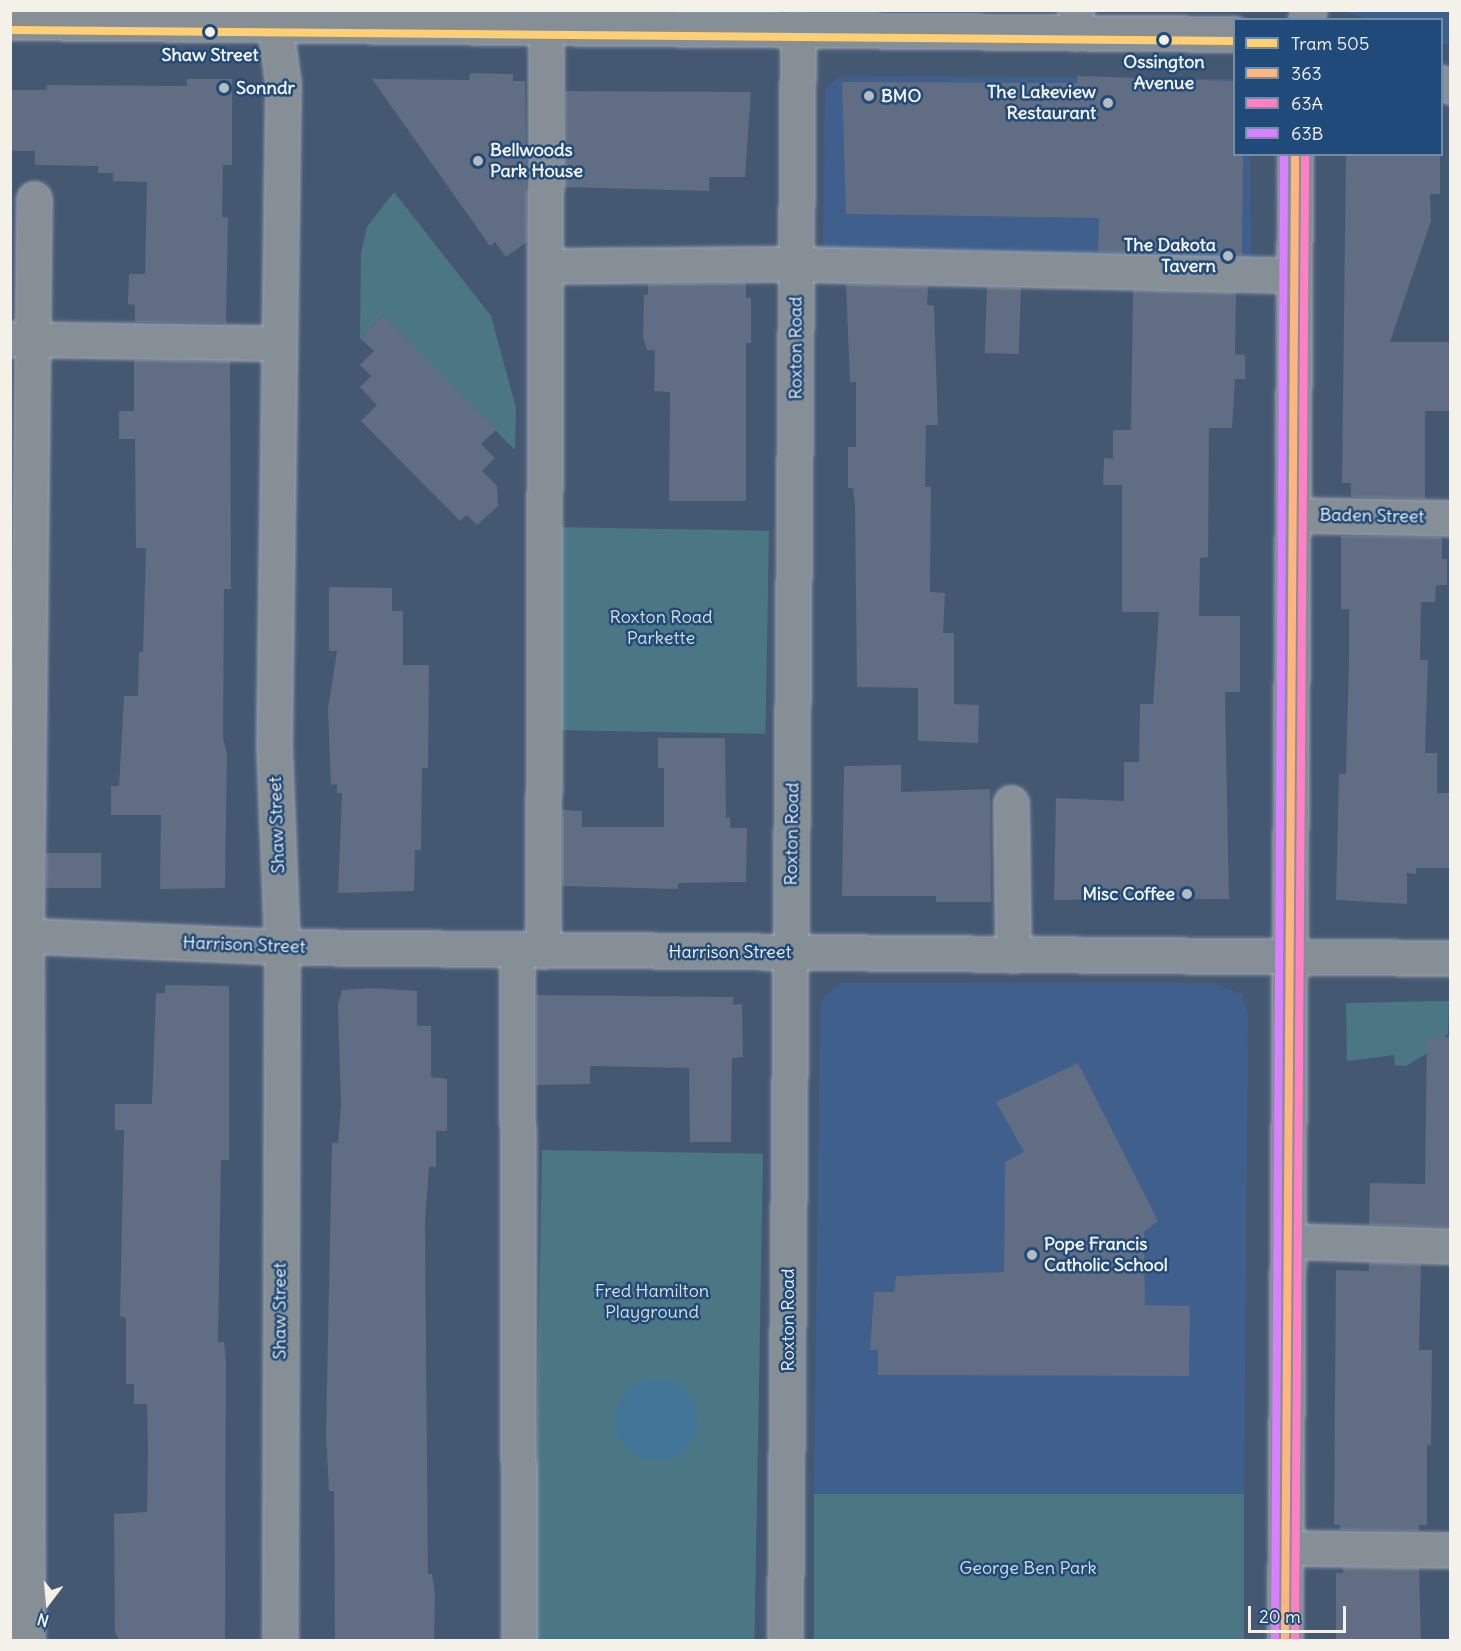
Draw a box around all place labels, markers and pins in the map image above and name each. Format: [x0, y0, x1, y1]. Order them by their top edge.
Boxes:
marker: Shaw Street [200, 22, 220, 42]
marker: Ossington Avenue [1154, 30, 1174, 50]
place label: Shaw Street [161, 44, 259, 66]
place label: Ossington Avenue [1123, 52, 1205, 94]
place label: Sonndr [236, 77, 295, 99]
marker: Sonndr [217, 81, 231, 95]
place label: The Lakeview Restaurant [987, 82, 1096, 124]
place label: BMO [881, 85, 921, 107]
marker: BMO [862, 89, 876, 103]
marker: The Lakeview Restaurant [1101, 96, 1115, 110]
place label: Bellwoods Park House [490, 140, 583, 182]
marker: Bellwoods Park House [471, 154, 485, 168]
place label: The Dakota Tavern [1124, 235, 1216, 278]
marker: The Dakota Tavern [1221, 249, 1235, 263]
place label: Misc Coffee [1082, 883, 1175, 905]
marker: Misc Coffee [1180, 887, 1194, 901]
place label: Pope Francis Catholic School [1044, 1234, 1168, 1276]
marker: Pope Francis Catholic School [1025, 1248, 1039, 1262]

